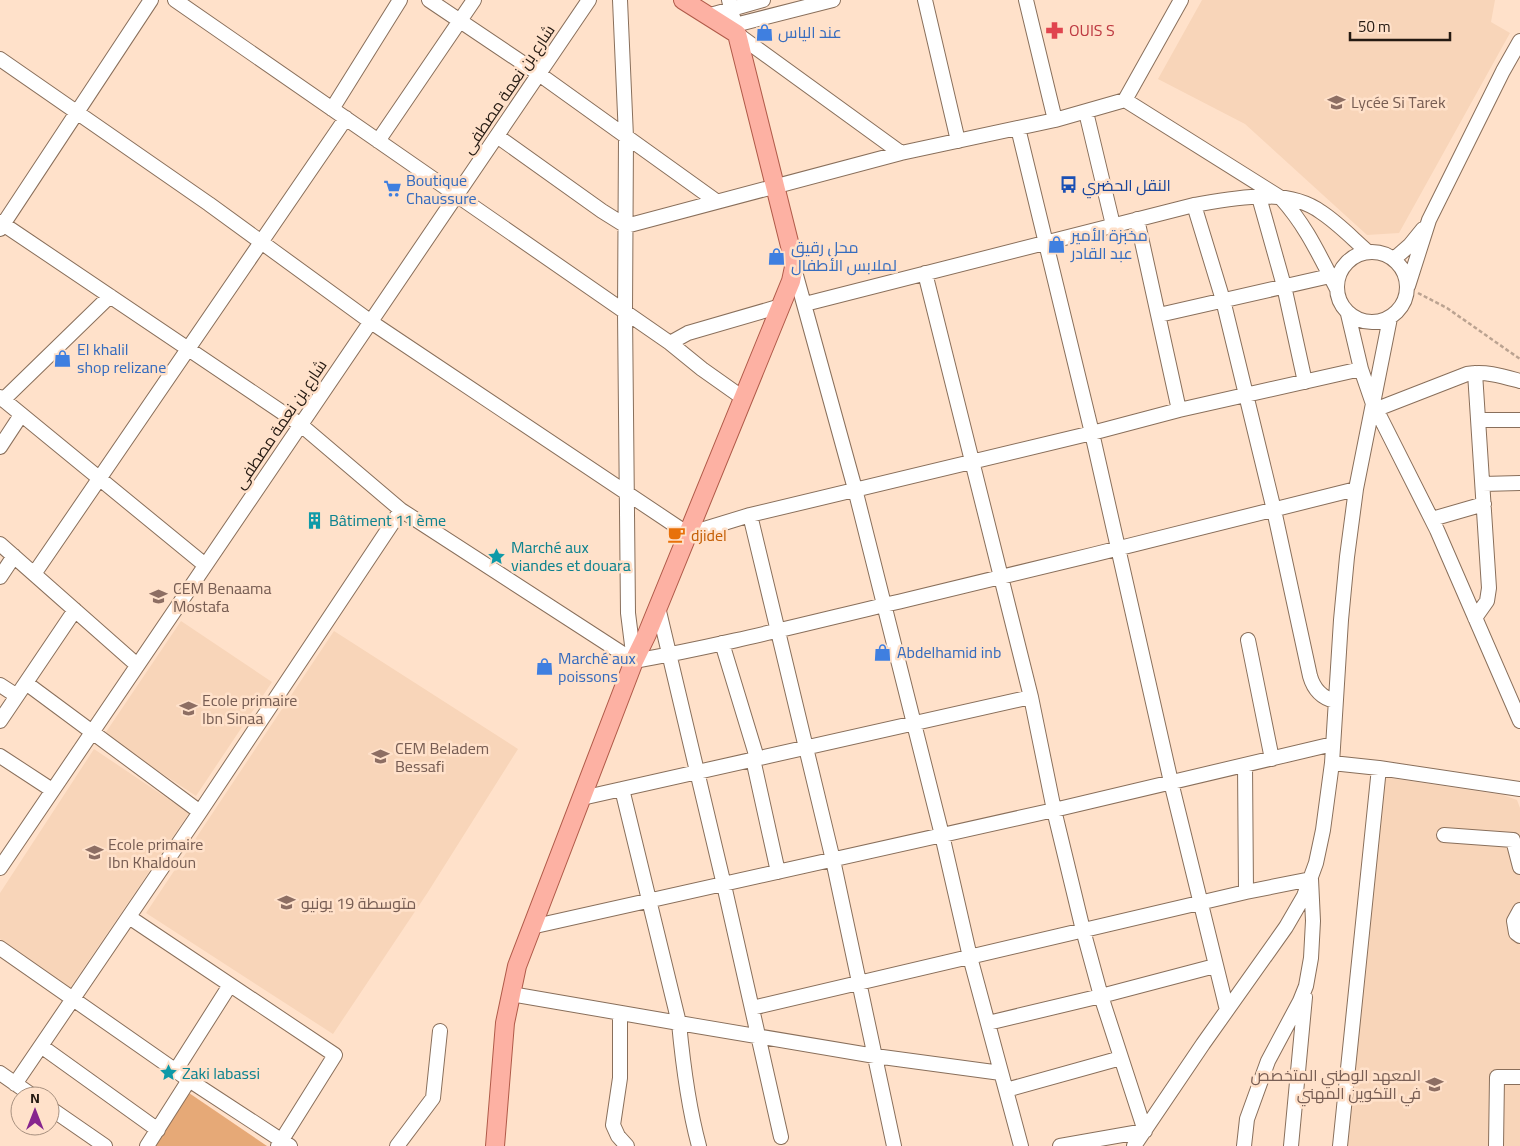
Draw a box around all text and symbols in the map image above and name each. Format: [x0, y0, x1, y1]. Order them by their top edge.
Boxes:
scale bar [1350, 10, 1450, 42]
text: 50 m [1358, 12, 1391, 41]
place label: OUIS S [1069, 15, 1115, 45]
place label: عند الياس [778, 17, 842, 47]
street label: شارع بن نعمة مصطفى [453, 18, 563, 160]
pharmacy icon: OUIS S [1045, 20, 1065, 40]
shop icon: عند الياس [754, 22, 774, 42]
place label: Lycée Si Tarek [1351, 87, 1446, 117]
school or university icon: Lycée Si Tarek [1327, 92, 1347, 112]
place label: Boutique Chaussure [406, 165, 477, 213]
place label: النقل الحضري [1082, 170, 1171, 200]
bus stop icon: النقل الحضري [1058, 175, 1078, 195]
supermarket icon: Boutique Chaussure [382, 179, 402, 199]
place label: مخبزة الأمير عبد القادر [1070, 220, 1148, 268]
place label: محل رقيق لملابس الأطفال [791, 232, 897, 280]
shop icon: مخبزة الأمير عبد القادر [1047, 234, 1067, 254]
shop icon: محل رقيق لملابس الأطفال [767, 246, 787, 266]
place label: El khalil shop relizane [77, 334, 166, 382]
shop icon: El khalil shop relizane [53, 348, 73, 368]
street label: شارع بن نعمة مصطفى [225, 353, 335, 495]
place label: Bâtiment 11 ème [329, 505, 446, 535]
building icon: Bâtiment 11 ème [305, 510, 325, 530]
place label: djidel [691, 520, 727, 550]
cafe icon: djidel [667, 525, 687, 545]
place label: Marché aux viandes et douara [511, 532, 631, 580]
place icon: Marché aux viandes et douara [487, 546, 507, 566]
place label: CEM Benaama Mostafa [173, 573, 272, 621]
school or university icon: CEM Benaama Mostafa [149, 587, 169, 607]
place label: Abdelhamid inb [897, 637, 1001, 667]
shop icon: Abdelhamid inb [873, 642, 893, 662]
place label: Marché aux poissons [558, 643, 636, 691]
shop icon: Marché aux poissons [534, 657, 554, 677]
place label: Ecole primaire Ibn Sinaa [202, 685, 297, 733]
school or university icon: Ecole primaire Ibn Sinaa [178, 699, 198, 719]
place label: CEM Beladem Bessafi [395, 733, 489, 781]
school or university icon: CEM Beladem Bessafi [371, 747, 391, 767]
place label: Ecole primaire Ibn Khaldoun [108, 829, 203, 877]
school or university icon: Ecole primaire Ibn Khaldoun [84, 843, 104, 863]
place label: متوسطة 19 يونيو [301, 888, 416, 918]
school or university icon: متوسطة 19 يونيو [277, 893, 297, 913]
place label: Zaki labassi [182, 1058, 260, 1088]
place label: المعهد الوطني المتخصص في التكوين المهني [1250, 1060, 1421, 1108]
place icon: Zaki labassi [158, 1063, 178, 1083]
school or university icon: المعهد الوطني المتخصص في التكوين المهني [1425, 1074, 1445, 1094]
text: N [30, 1085, 40, 1111]
north arrow [10, 1086, 60, 1136]

